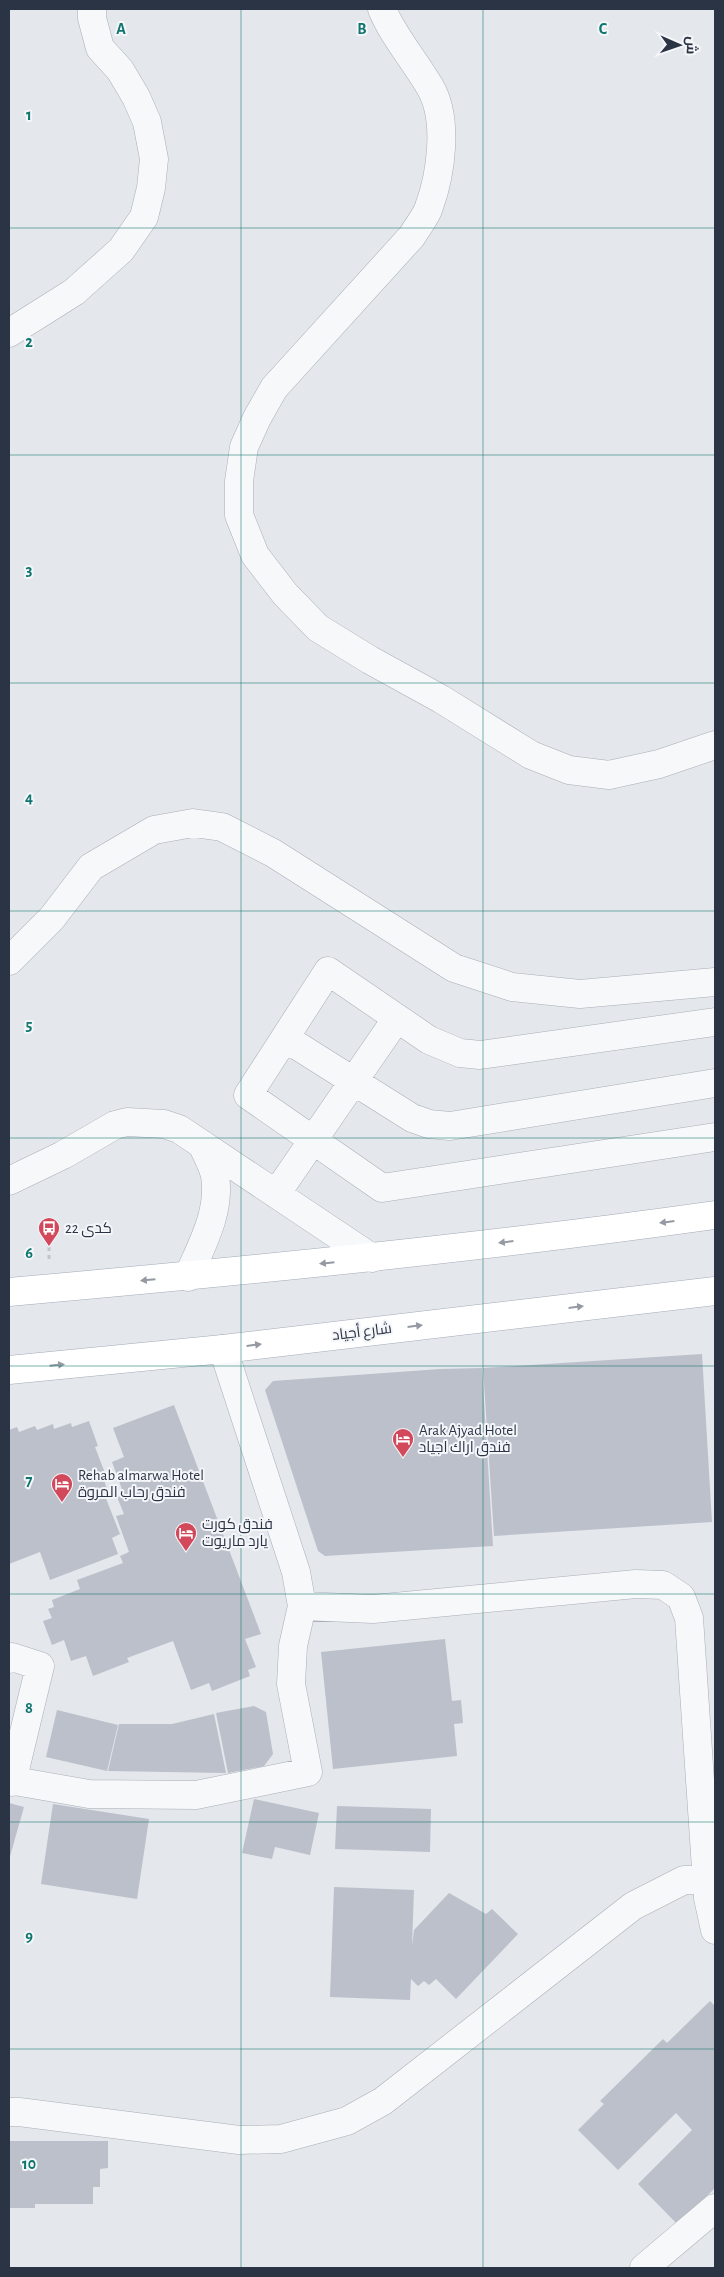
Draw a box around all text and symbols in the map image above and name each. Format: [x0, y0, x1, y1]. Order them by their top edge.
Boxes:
north arrow [654, 20, 704, 70]
text: A [116, 21, 126, 37]
text: B [357, 21, 367, 37]
text: C [599, 21, 608, 37]
text: ش [683, 36, 700, 55]
text: 1 [26, 107, 32, 123]
text: 2 [25, 334, 33, 350]
text: 3 [26, 562, 33, 578]
text: 4 [25, 790, 33, 806]
text: 5 [26, 1017, 33, 1033]
bus stop icon: كدى 22 [37, 1216, 61, 1247]
one-way arrow [659, 1218, 675, 1226]
place label: كدى 22 [65, 1221, 112, 1238]
one-way arrow [497, 1238, 513, 1246]
text: 6 [25, 1245, 33, 1261]
one-way arrow [319, 1259, 335, 1267]
one-way arrow [139, 1277, 155, 1285]
one-way arrow [569, 1303, 585, 1311]
street label: شارع أجياد [331, 1318, 393, 1346]
one-way arrow [407, 1322, 423, 1330]
one-way arrow [246, 1341, 262, 1349]
one-way arrow [50, 1361, 66, 1369]
place label: Arak Ajyad Hotel فندق اراك اجياد [419, 1423, 517, 1457]
hotel icon: Arak Ajyad Hotel فندق اراك اجياد [391, 1427, 415, 1458]
place label: Rehab almarwa Hotel فندق رحاب المروة [78, 1468, 204, 1502]
hotel icon: Rehab almarwa Hotel فندق رحاب المروة [50, 1472, 74, 1503]
text: 7 [26, 1473, 33, 1489]
place label: فندق كورت يارد ماريوت [202, 1517, 273, 1550]
hotel icon: فندق كورت يارد ماريوت [174, 1521, 198, 1552]
text: 8 [25, 1700, 33, 1716]
text: 9 [25, 1928, 33, 1944]
text: 10 [22, 2156, 36, 2172]

